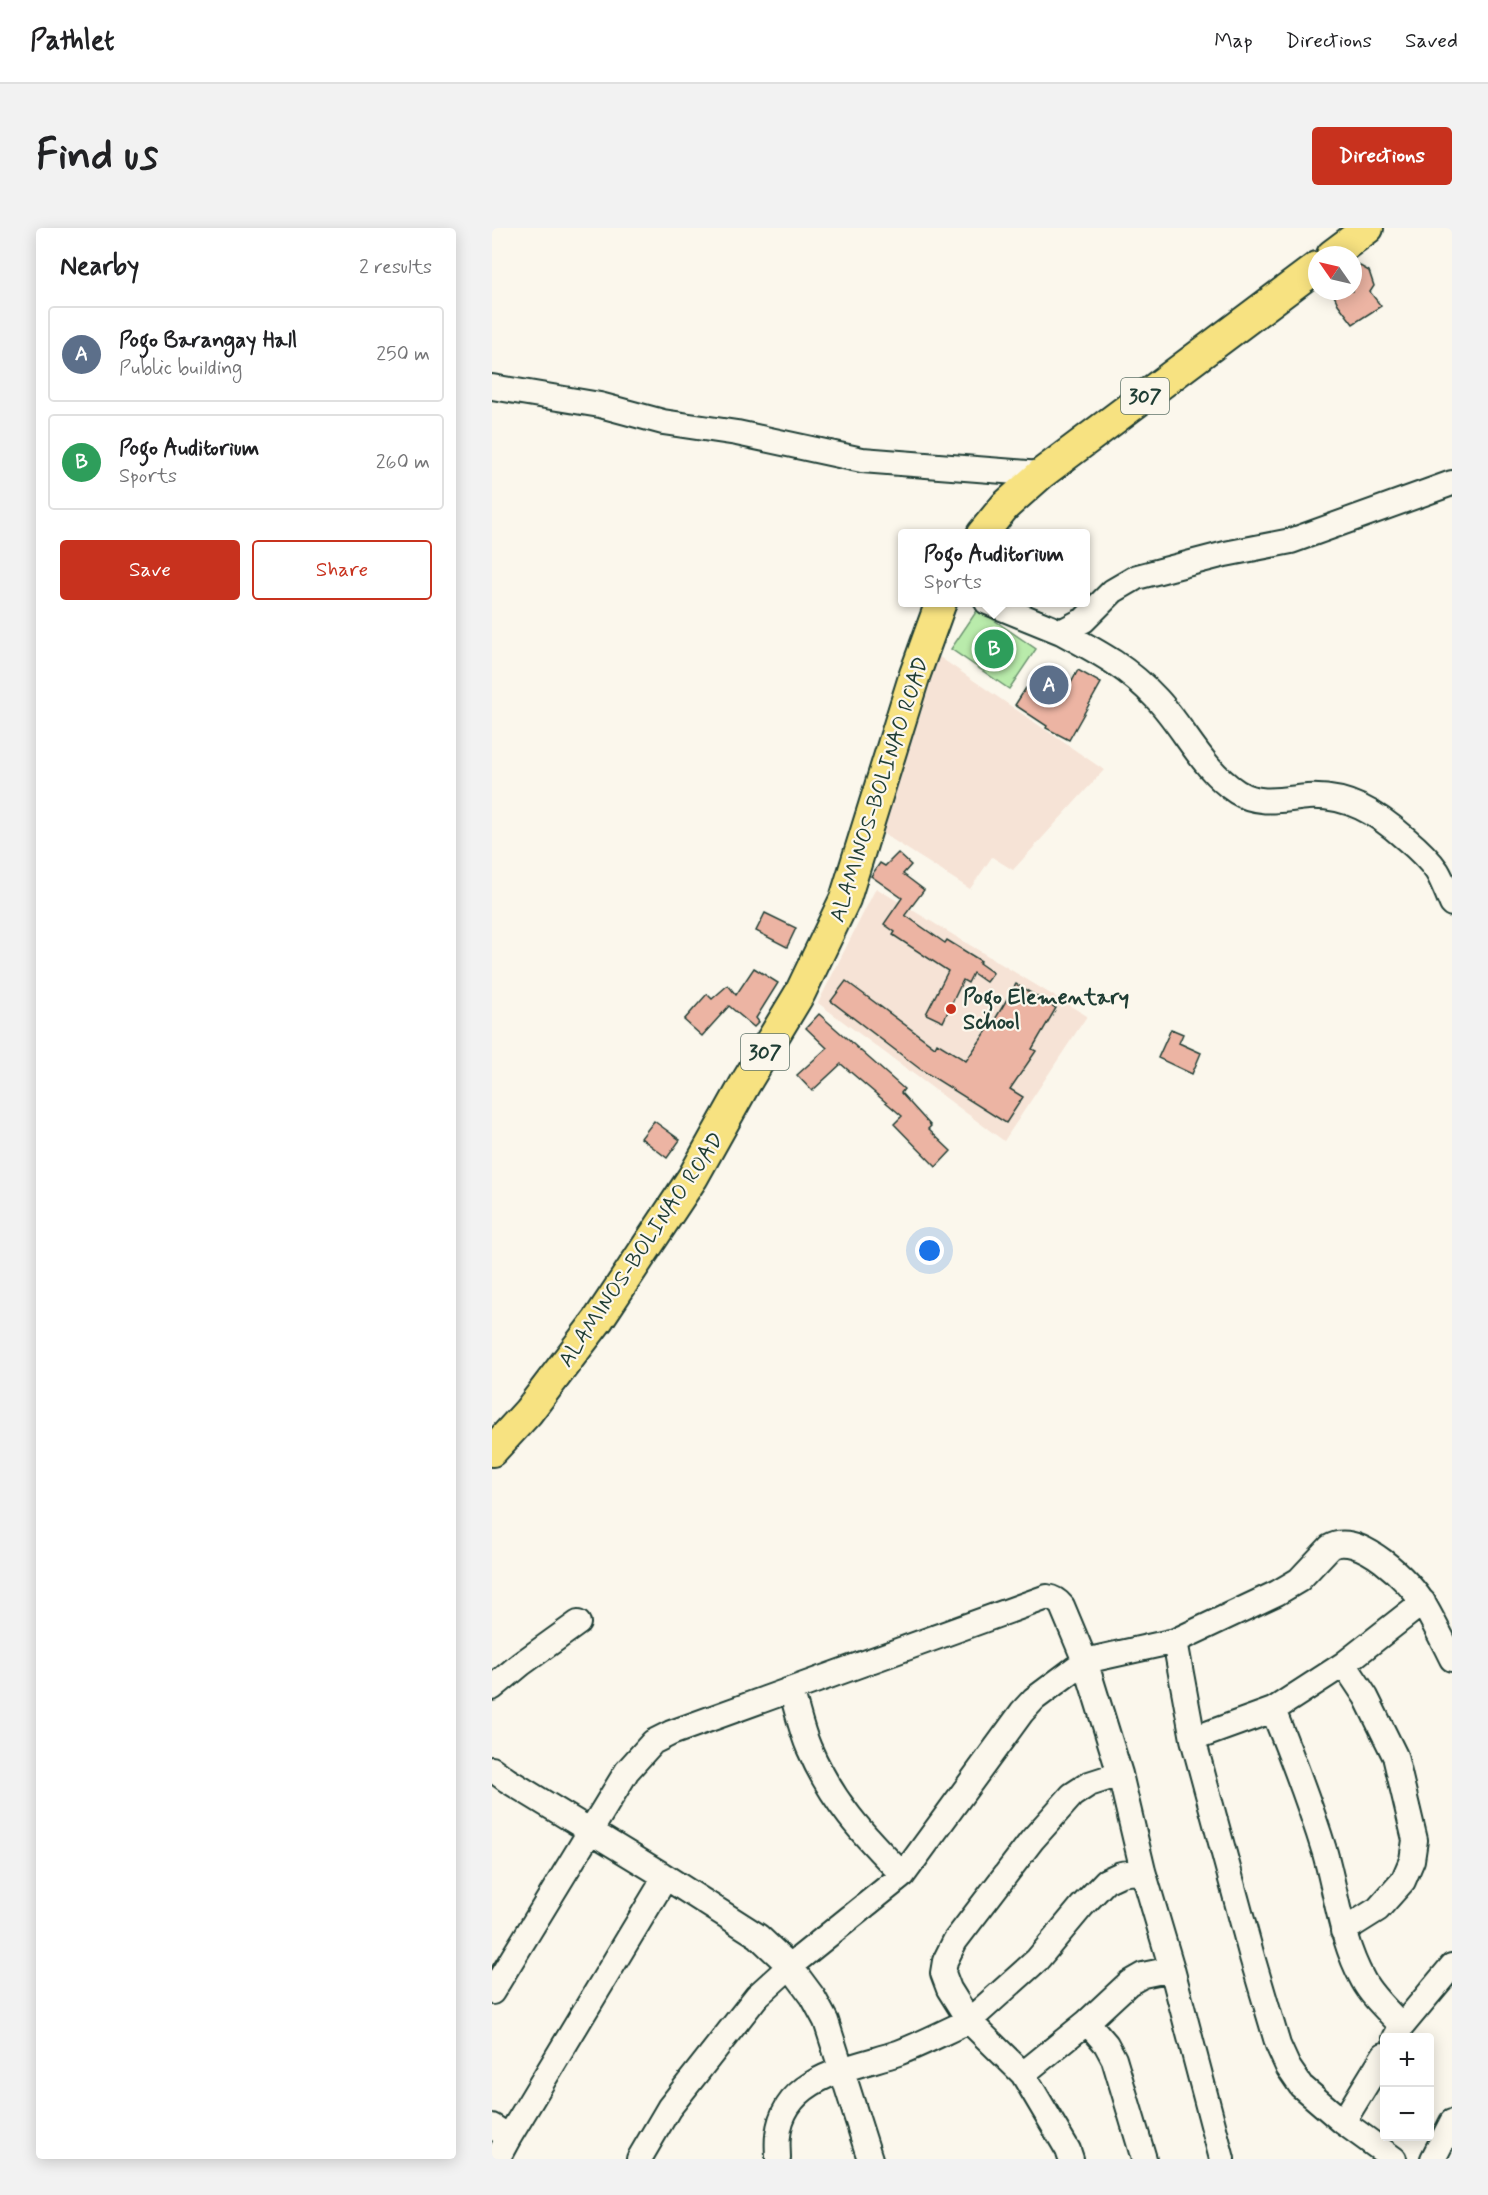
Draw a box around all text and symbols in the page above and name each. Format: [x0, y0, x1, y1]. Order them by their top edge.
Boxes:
text: Pathlet [30, 23, 114, 60]
text: Map [1214, 27, 1253, 55]
text: Directions [1286, 27, 1372, 55]
text: Saved [1405, 27, 1458, 55]
button: Directions [1312, 127, 1452, 185]
text: Find us [36, 129, 158, 184]
north arrow [1308, 246, 1362, 300]
text: Nearby [60, 250, 139, 284]
text: 2 results [359, 254, 432, 281]
text: Pogo Barangay Hall [119, 327, 297, 355]
text: A [75, 341, 88, 368]
text: 250 m [376, 341, 430, 368]
text: Public building [119, 355, 242, 382]
road number: 307 [1121, 378, 1169, 414]
text: Pogo Auditorium [119, 435, 259, 463]
text: B [75, 449, 88, 476]
text: 260 m [376, 449, 430, 476]
text: Sports [119, 463, 177, 490]
popup [898, 529, 1090, 607]
button: Save [60, 540, 240, 600]
button: Share [252, 540, 432, 600]
text: Pogo Auditorium [924, 541, 1064, 569]
text: Sports [924, 569, 982, 596]
pin: B [974, 626, 1014, 672]
street label: ALAMINOS-BOLINAO ROAD [824, 653, 936, 926]
pin: A [1030, 662, 1068, 708]
place label: Pogo Elementary School [963, 984, 1129, 1037]
marker: Pogo Elementary School [944, 1002, 958, 1016]
road number: 307 [741, 1034, 789, 1070]
street label: ALAMINOS-BOLINAO ROAD [552, 1127, 731, 1373]
your location [915, 1236, 944, 1265]
map controls [1380, 2033, 1434, 2141]
button: + [1380, 2033, 1434, 2087]
button: − [1380, 2087, 1434, 2141]

